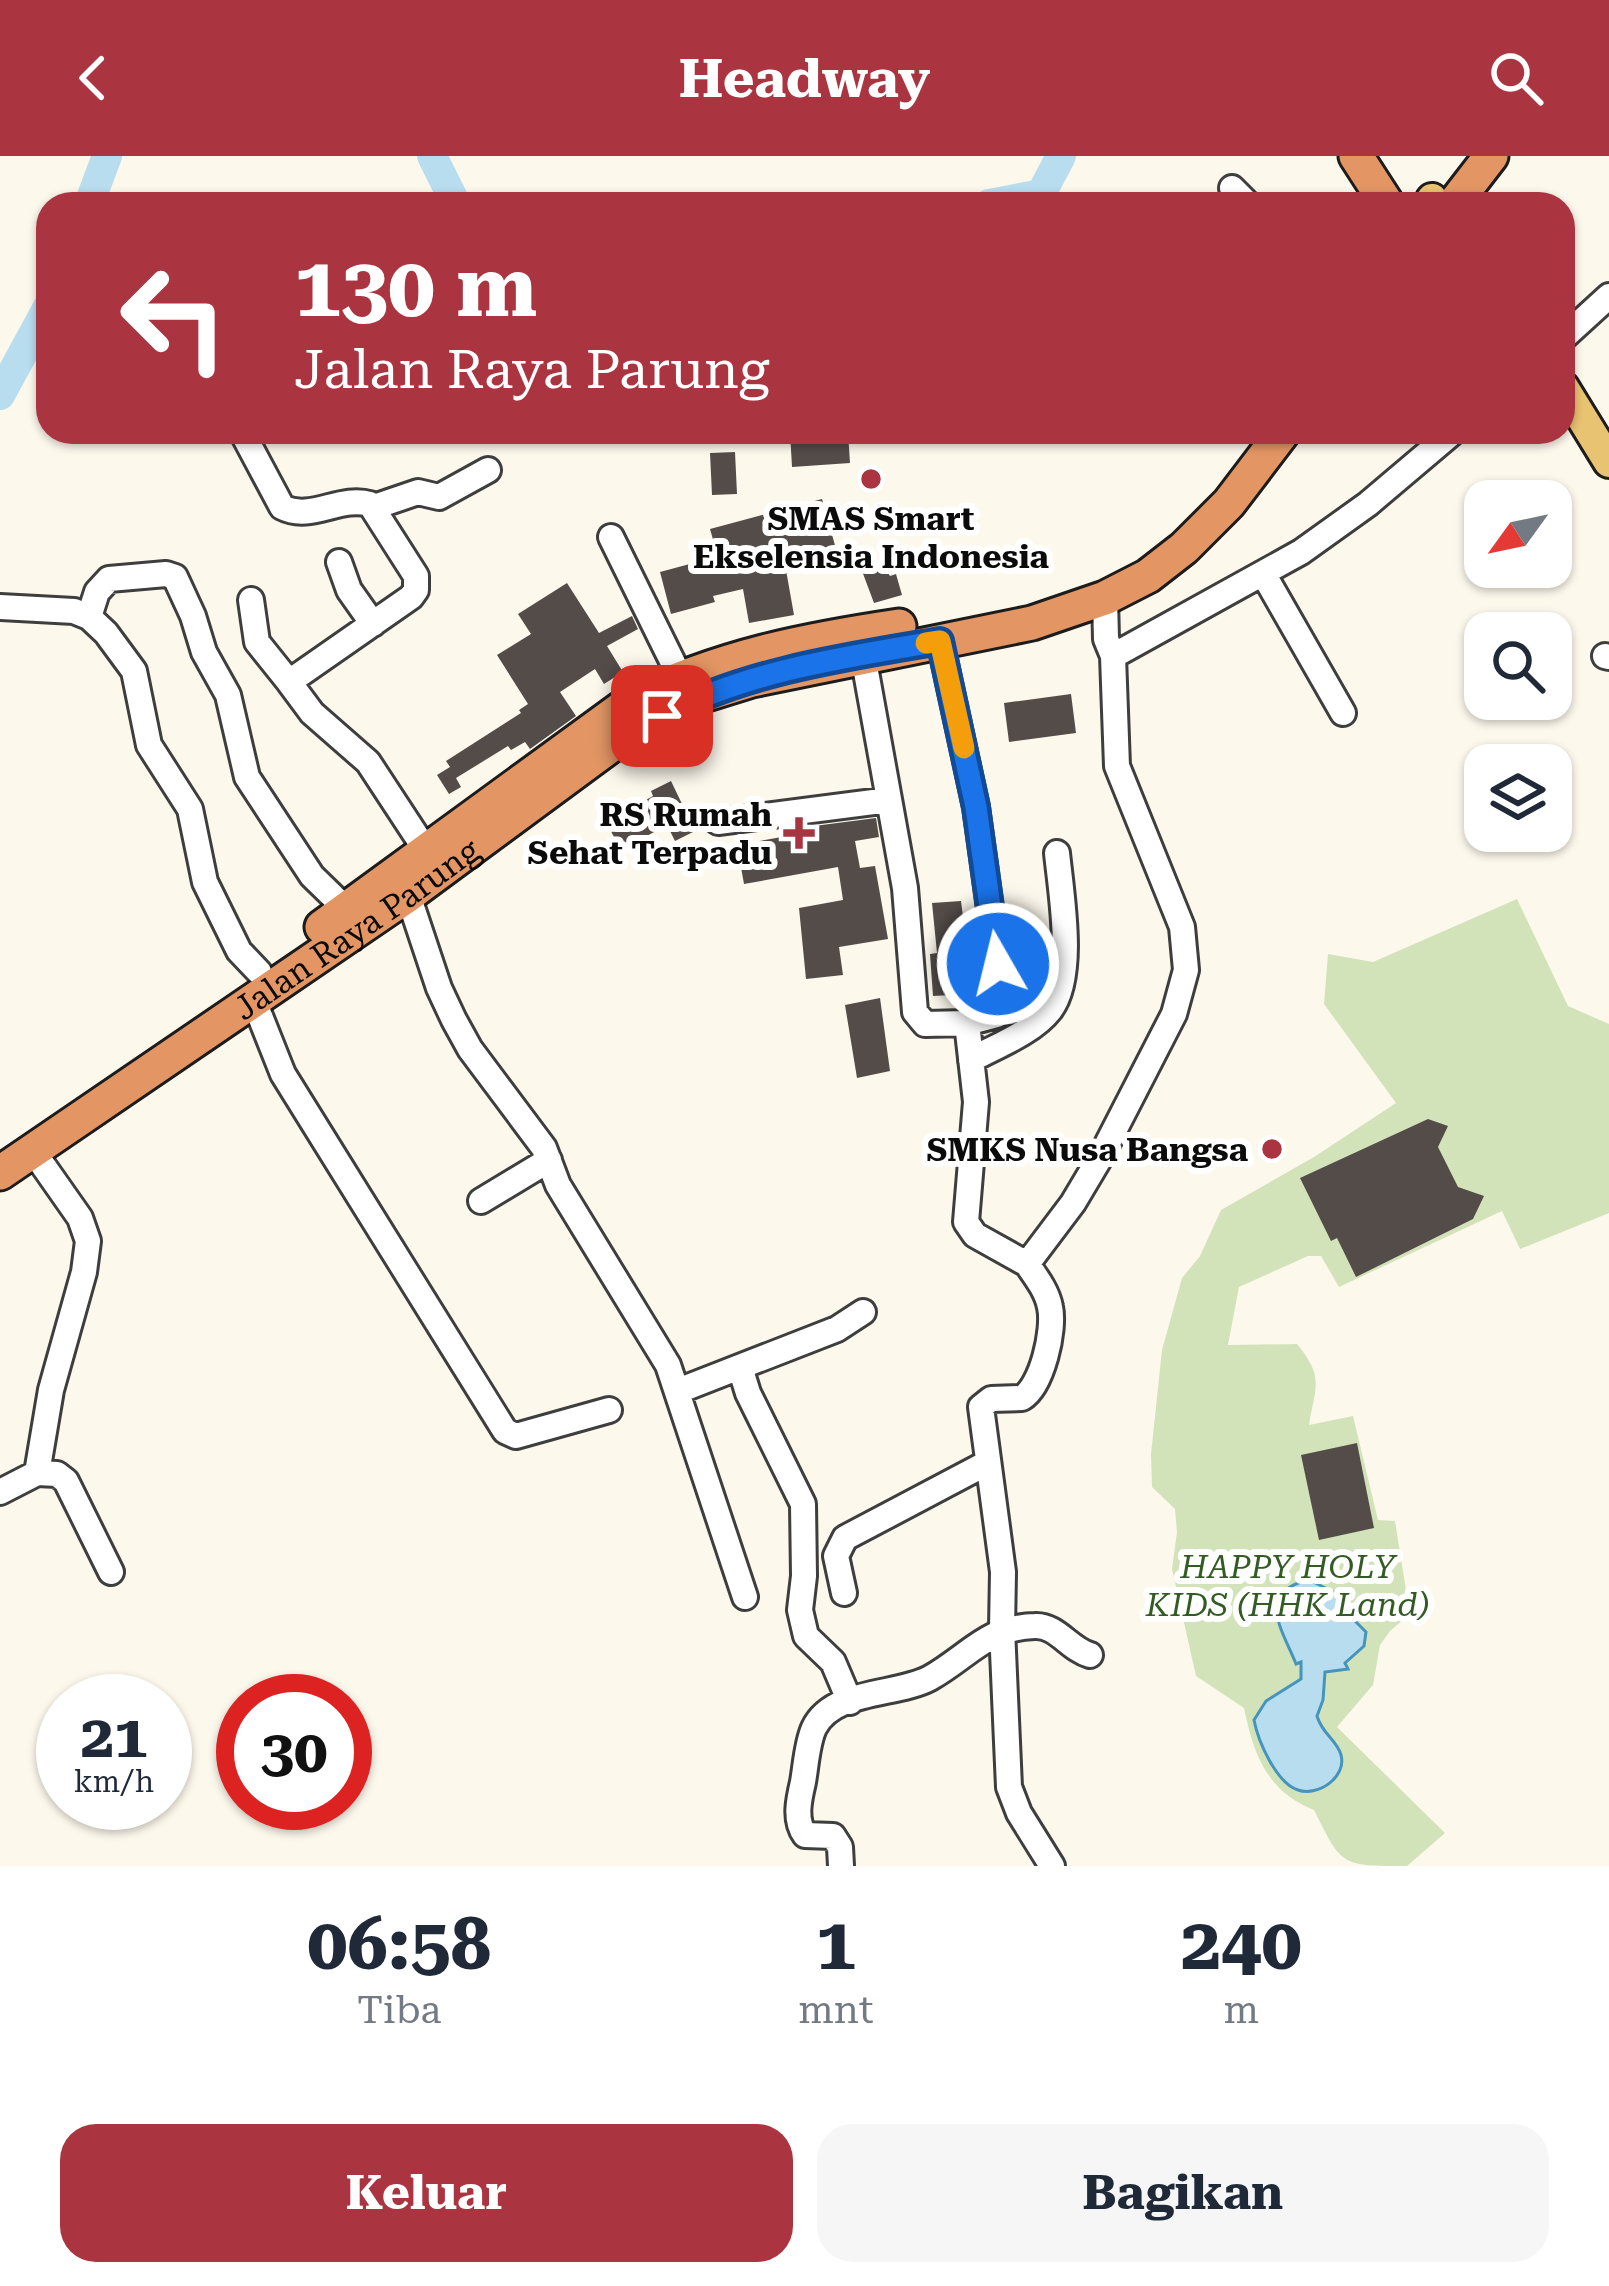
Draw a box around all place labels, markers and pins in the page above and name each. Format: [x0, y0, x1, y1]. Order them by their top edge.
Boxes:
marker: SMAS Smart Ekselensia Indonesia [858, 466, 884, 492]
place label: SMAS Smart Ekselensia Indonesia [693, 499, 1050, 576]
pin [611, 665, 713, 767]
place label: RS Rumah Sehat Terpadu [527, 795, 772, 872]
marker: RS Rumah Sehat Terpadu [783, 817, 815, 849]
place label: SMKS Nusa Bangsa [927, 1130, 1249, 1169]
marker: SMKS Nusa Bangsa [1259, 1136, 1285, 1162]

